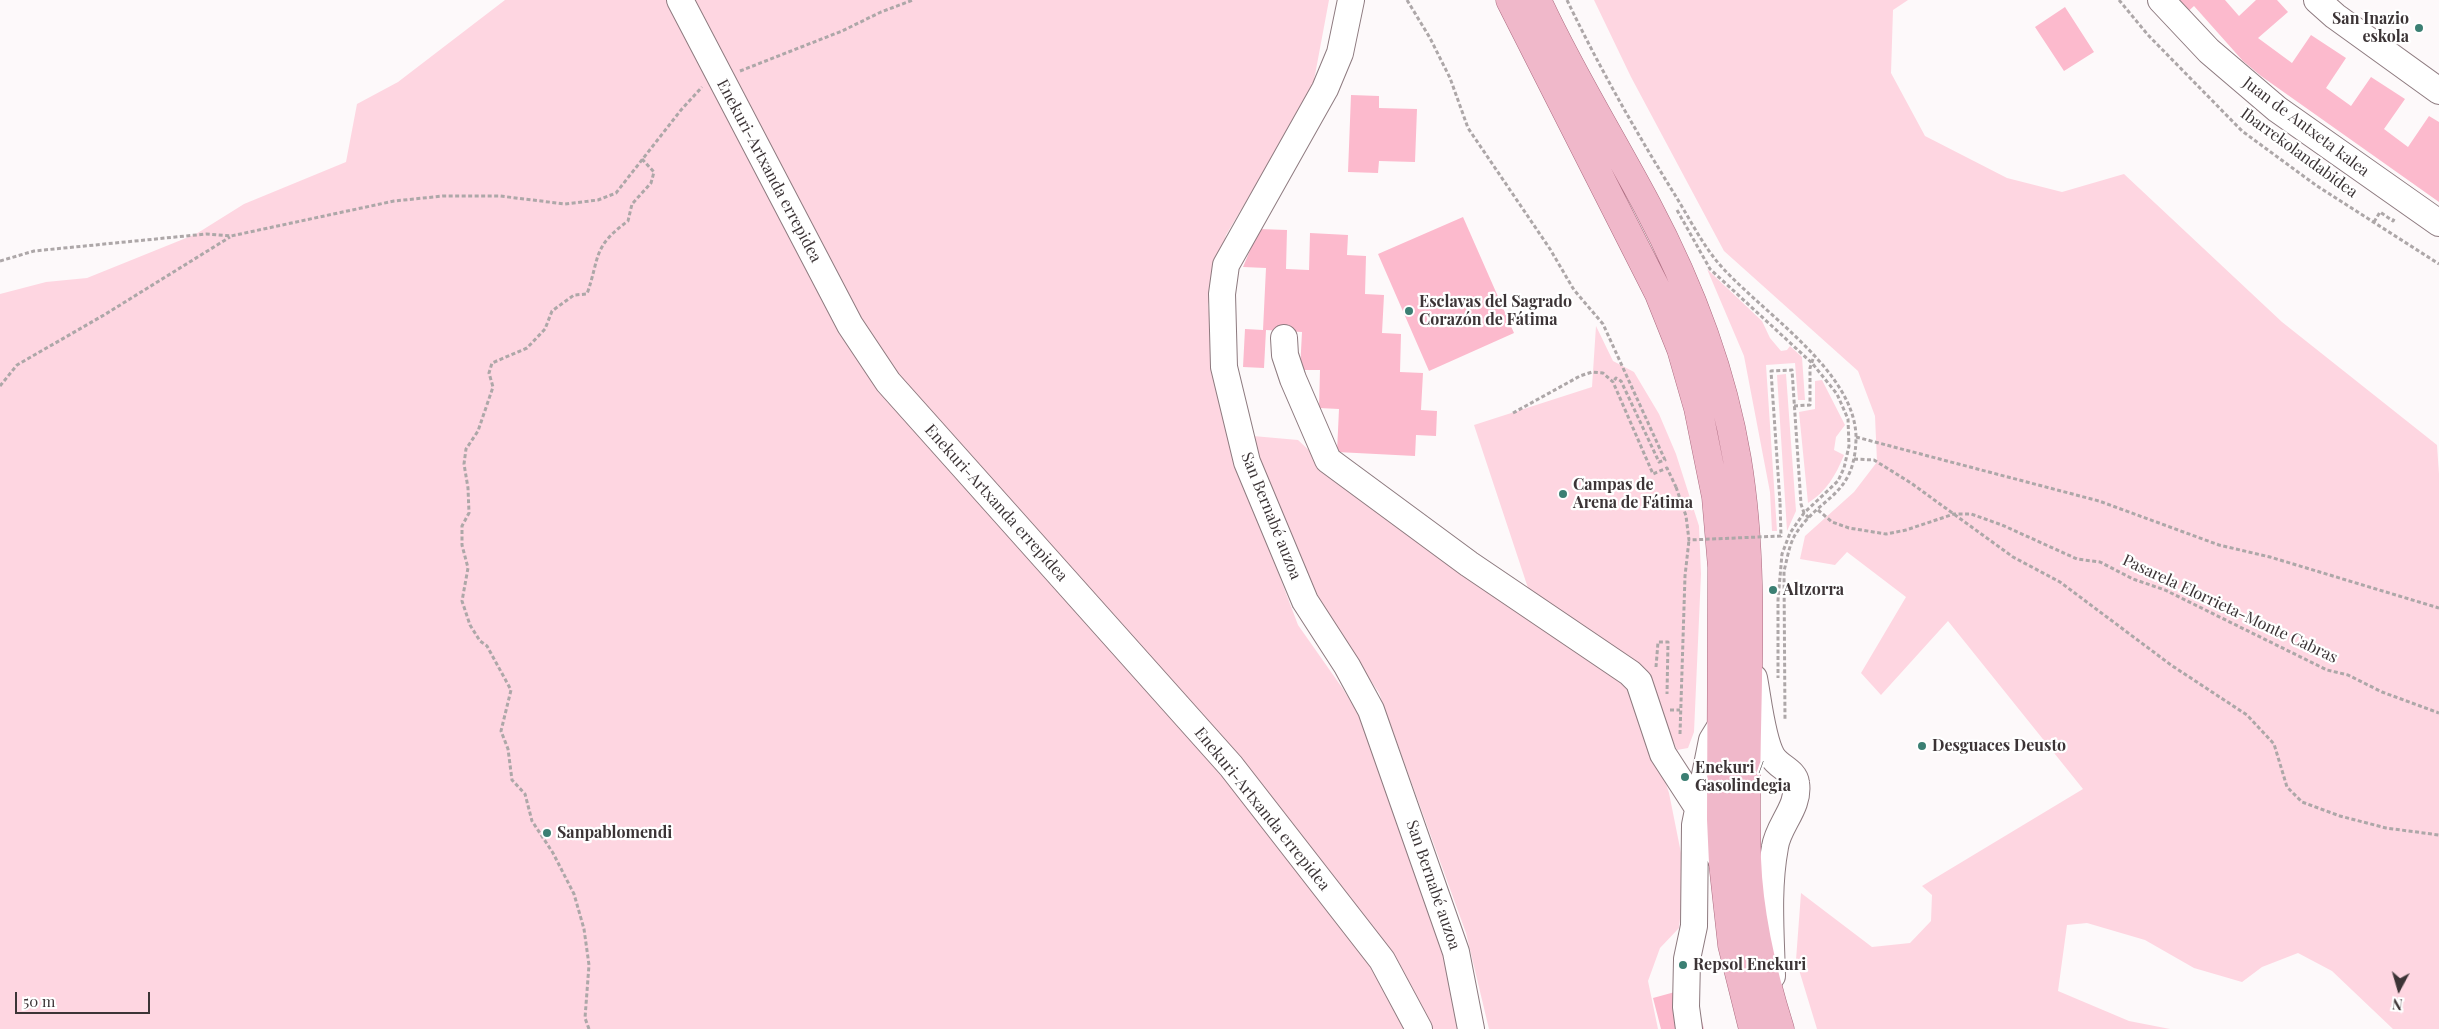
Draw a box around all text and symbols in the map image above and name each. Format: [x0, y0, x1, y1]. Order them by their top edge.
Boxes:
place label: San Inazio eskola [2332, 9, 2409, 47]
marker: San Inazio eskola [2413, 22, 2425, 34]
street label: Juan de Antxeta kalea [2239, 73, 2373, 181]
street label: Enekuri-Artxanda errepidea [713, 76, 825, 266]
street label: Ibarrekolandabidea [2237, 104, 2361, 202]
place label: Esclavas del Sagrado Corazón de Fátima [1419, 292, 1572, 330]
marker: Esclavas del Sagrado Corazón de Fátima [1403, 305, 1415, 317]
street label: Enekuri-Artxanda errepidea [920, 421, 1072, 585]
street label: San Bernabé auzoa [1237, 450, 1305, 582]
place label: Campas de Arena de Fátima [1573, 475, 1693, 513]
marker: Campas de Arena de Fátima [1557, 488, 1569, 500]
street label: Pasarela Elorrieta-Monte Cabras [2119, 551, 2341, 667]
place label: Altzorra [1783, 580, 1844, 600]
marker: Altzorra [1767, 584, 1779, 596]
street label: Enekuri-Artxanda errepidea [1190, 724, 1334, 894]
place label: Desguaces Deusto [1932, 736, 2066, 756]
marker: Desguaces Deusto [1916, 740, 1928, 752]
place label: Enekuri / Gasolindegia [1695, 758, 1791, 796]
marker: Enekuri / Gasolindegia [1679, 771, 1691, 783]
street label: San Bernabé auzoa [1402, 818, 1464, 952]
place label: Sanpablomendi [557, 823, 672, 843]
marker: Sanpablomendi [541, 827, 553, 839]
place label: Repsol Enekuri [1693, 955, 1806, 975]
marker: Repsol Enekuri [1677, 959, 1689, 971]
north arrow [2374, 964, 2424, 1014]
scale bar [18, 982, 152, 1014]
text: 50 m [23, 991, 55, 1011]
text: N [2391, 994, 2403, 1014]

